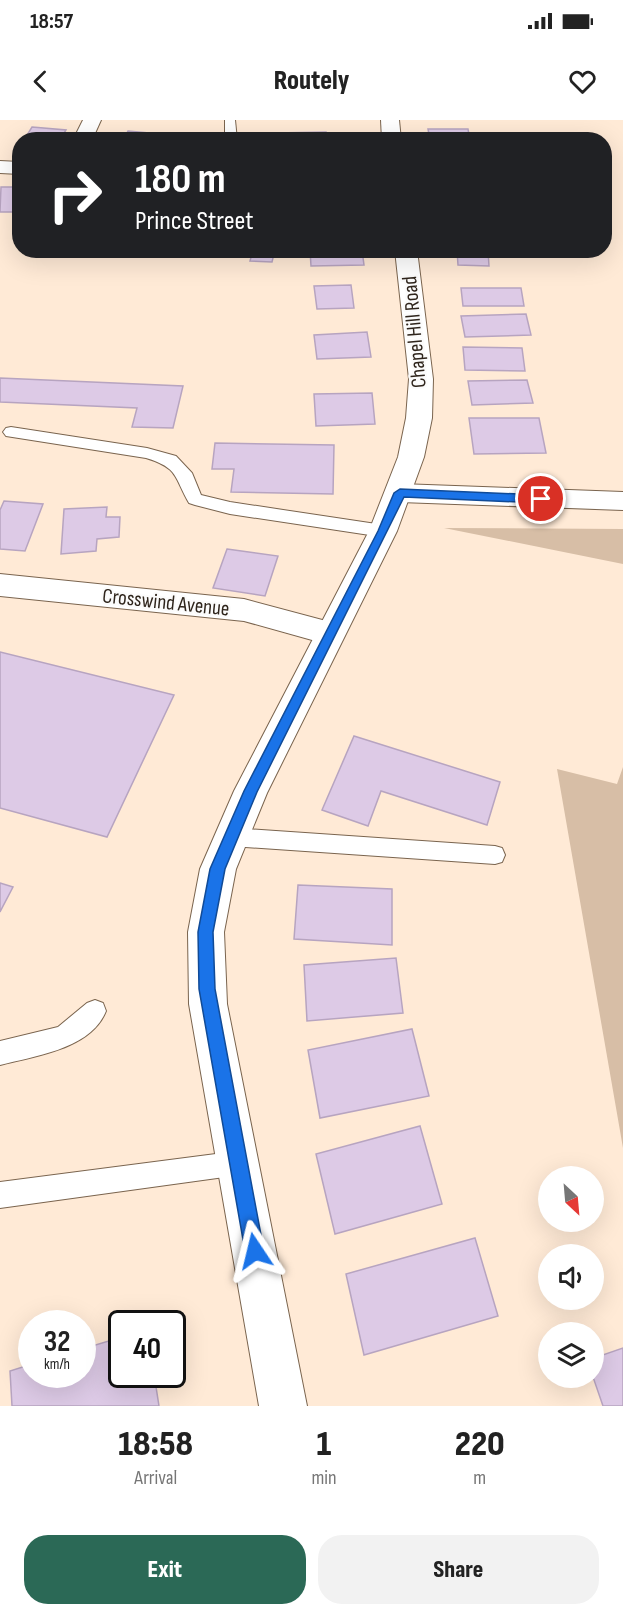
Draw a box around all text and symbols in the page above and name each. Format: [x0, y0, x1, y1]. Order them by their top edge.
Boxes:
text: 18:57 [30, 8, 73, 35]
icon: back [24, 65, 57, 98]
text: Routely [274, 65, 349, 97]
icon: heart [566, 65, 599, 98]
text: 180 m [135, 154, 226, 205]
icon: right [36, 156, 114, 234]
text: Prince Street [135, 205, 254, 237]
street label: Chapel Hill Road [397, 275, 432, 389]
pin [515, 473, 566, 524]
icon: arrive [524, 482, 557, 515]
street label: Crosswind Avenue [101, 583, 231, 622]
north arrow [538, 1166, 604, 1232]
map controls [538, 1166, 604, 1388]
position arrow [223, 1219, 287, 1283]
button: sound [538, 1244, 604, 1310]
speed limit sign: 40 [108, 1310, 186, 1388]
button: layers [538, 1322, 604, 1388]
text: 32 [44, 1324, 70, 1360]
text: km/h [44, 1355, 70, 1374]
text: 18:58 [118, 1423, 193, 1466]
text: 1 [317, 1423, 331, 1466]
text: 220 [455, 1423, 505, 1466]
text: Arrival [134, 1466, 177, 1490]
text: min [311, 1466, 337, 1490]
text: m [473, 1466, 486, 1490]
button: Exit [24, 1535, 306, 1604]
button: Share [318, 1535, 599, 1604]

